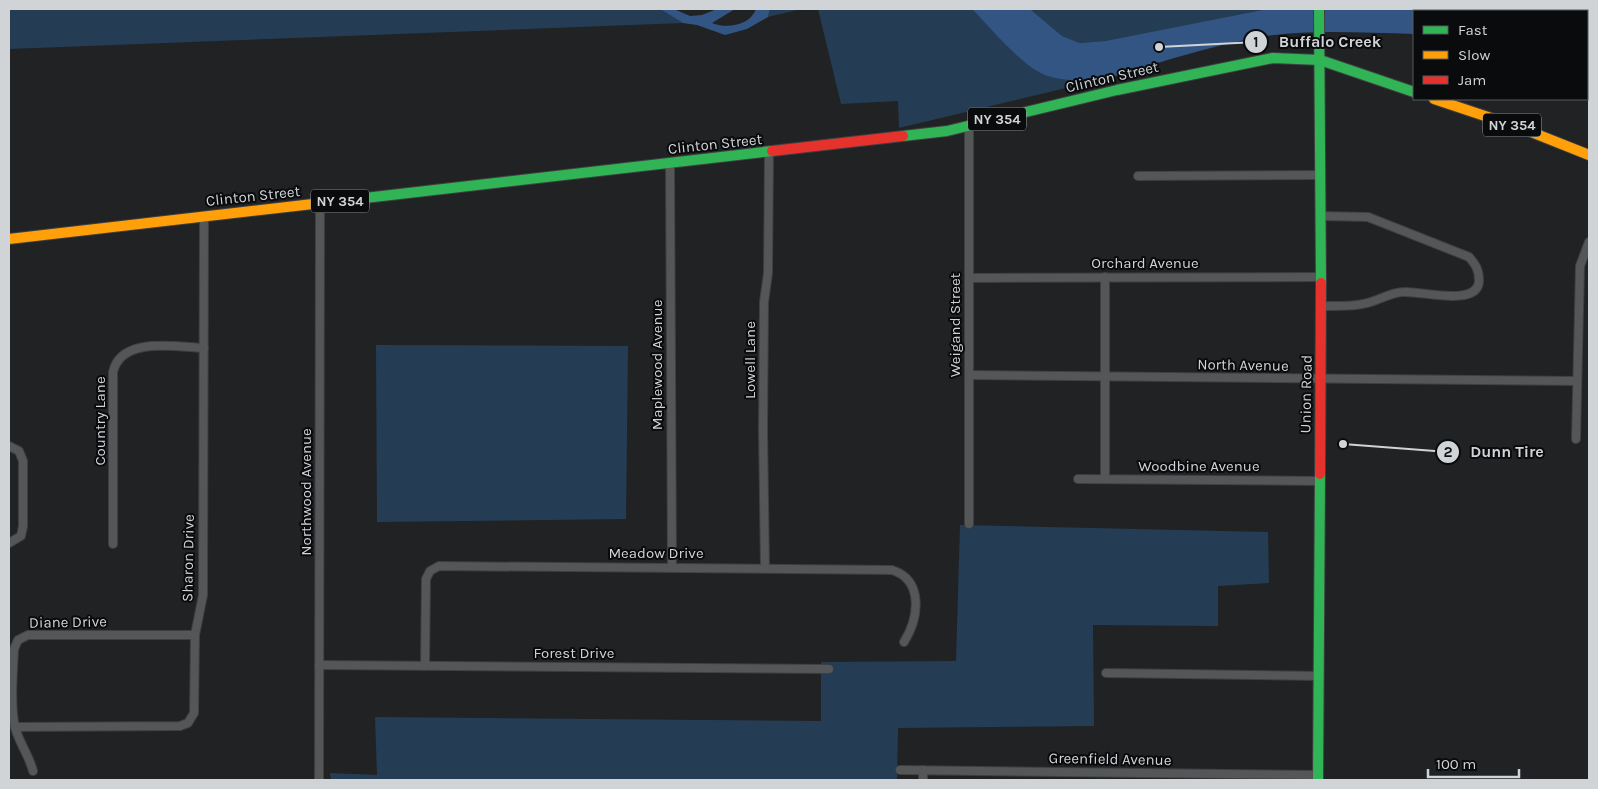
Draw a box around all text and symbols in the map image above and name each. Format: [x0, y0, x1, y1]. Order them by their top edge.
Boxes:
legend [1413, 10, 1588, 100]
text: Fast [1458, 21, 1488, 39]
callout: Buffalo Creek [1244, 26, 1391, 57]
text: Buffalo Creek [1279, 32, 1382, 51]
text: 1 [1253, 33, 1259, 51]
text: Slow [1458, 46, 1490, 64]
street label: Clinton Street [1064, 58, 1160, 96]
text: Jam [1458, 71, 1486, 89]
road number: NY 354 [968, 108, 1026, 130]
road number: NY 354 [1483, 114, 1541, 136]
street label: Clinton Street [667, 130, 763, 158]
street label: Clinton Street [205, 182, 301, 210]
road number: NY 354 [311, 190, 369, 212]
street label: Orchard Avenue [1091, 254, 1199, 272]
street label: Weigand Street [946, 272, 964, 377]
street label: Maplewood Avenue [648, 300, 666, 430]
street label: Lowell Lane [741, 321, 759, 399]
street label: North Avenue [1197, 355, 1289, 375]
street label: Union Road [1296, 355, 1316, 433]
street label: Country Lane [91, 376, 109, 466]
street label: Northwood Avenue [297, 428, 315, 556]
callout: Dunn Tire [1435, 436, 1554, 467]
text: Dunn Tire [1470, 442, 1544, 461]
text: 2 [1443, 443, 1453, 461]
street label: Woodbine Avenue [1138, 457, 1260, 475]
street label: Sharon Drive [178, 514, 198, 602]
street label: Meadow Drive [608, 544, 704, 562]
street label: Diane Drive [29, 612, 107, 632]
street label: Forest Drive [534, 644, 614, 662]
scale bar [1428, 746, 1519, 778]
street label: Greenfield Avenue [1048, 749, 1172, 769]
text: 100 m [1436, 755, 1476, 773]

